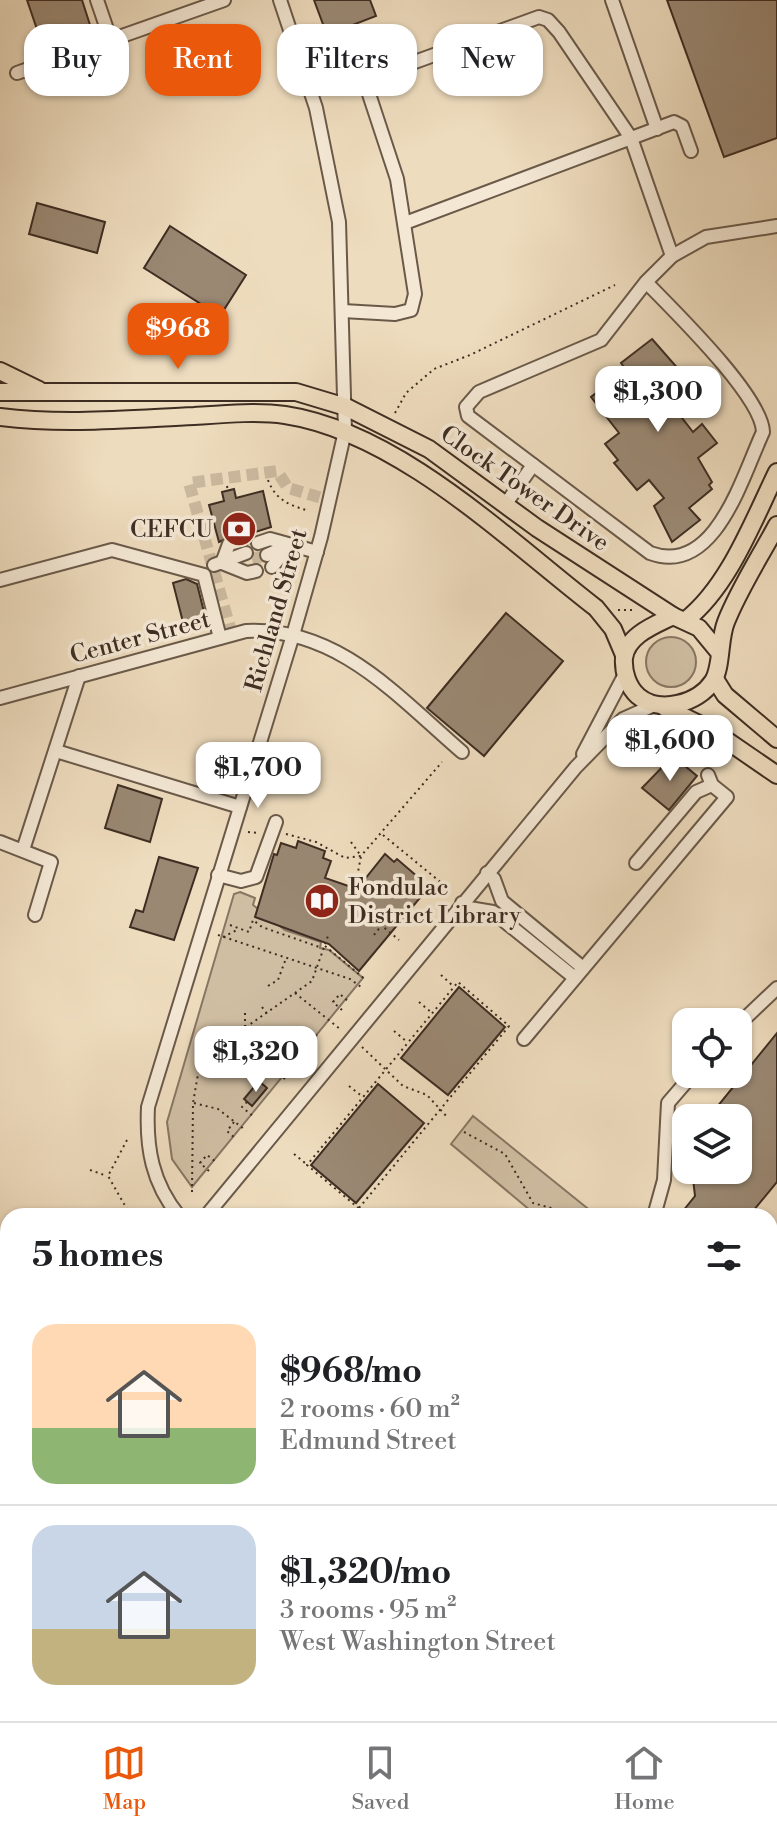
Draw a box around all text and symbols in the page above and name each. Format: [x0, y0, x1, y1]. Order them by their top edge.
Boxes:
chip: Buy [24, 24, 129, 96]
chip: Rent [145, 24, 261, 96]
chip: Filters [277, 24, 417, 96]
chip: New [433, 24, 543, 96]
pin: $968 [131, 303, 225, 371]
text: $968 [146, 313, 210, 345]
pin: $1,300 [593, 366, 723, 434]
text: $1,300 [613, 376, 703, 408]
street label: Clock Tower Drive [434, 419, 615, 558]
bank icon: CEFCU [220, 510, 258, 548]
place label: CEFCU [130, 515, 213, 545]
street label: Richland Street [239, 525, 315, 695]
street label: Center Street [67, 605, 214, 671]
pin: $1,600 [605, 715, 735, 783]
text: $1,600 [625, 725, 715, 757]
pin: $1,700 [193, 742, 323, 810]
text: $1,700 [214, 752, 302, 784]
place label: Fondulac District Library [348, 873, 521, 931]
library icon: Fondulac District Library [303, 882, 341, 920]
map controls [672, 1008, 752, 1184]
button: locate [672, 1008, 752, 1088]
pin: $1,320 [191, 1026, 321, 1094]
text: $1,320 [212, 1036, 300, 1068]
button: layers [672, 1104, 752, 1184]
icon: filters [702, 1234, 746, 1278]
text: 5 homes [32, 1235, 163, 1277]
text: $968/mo [280, 1351, 422, 1393]
icon: home [96, 1356, 192, 1452]
text: 2 rooms · 60 m² [280, 1393, 460, 1425]
text: Edmund Street [280, 1425, 457, 1457]
text: $1,320/mo [280, 1552, 451, 1594]
icon: home [96, 1557, 192, 1653]
text: 3 rooms · 95 m² [280, 1594, 456, 1626]
text: West Washington Street [280, 1626, 556, 1658]
tab: Map [102, 1741, 146, 1816]
tab: Saved [351, 1741, 409, 1816]
tab: Home [614, 1741, 675, 1816]

